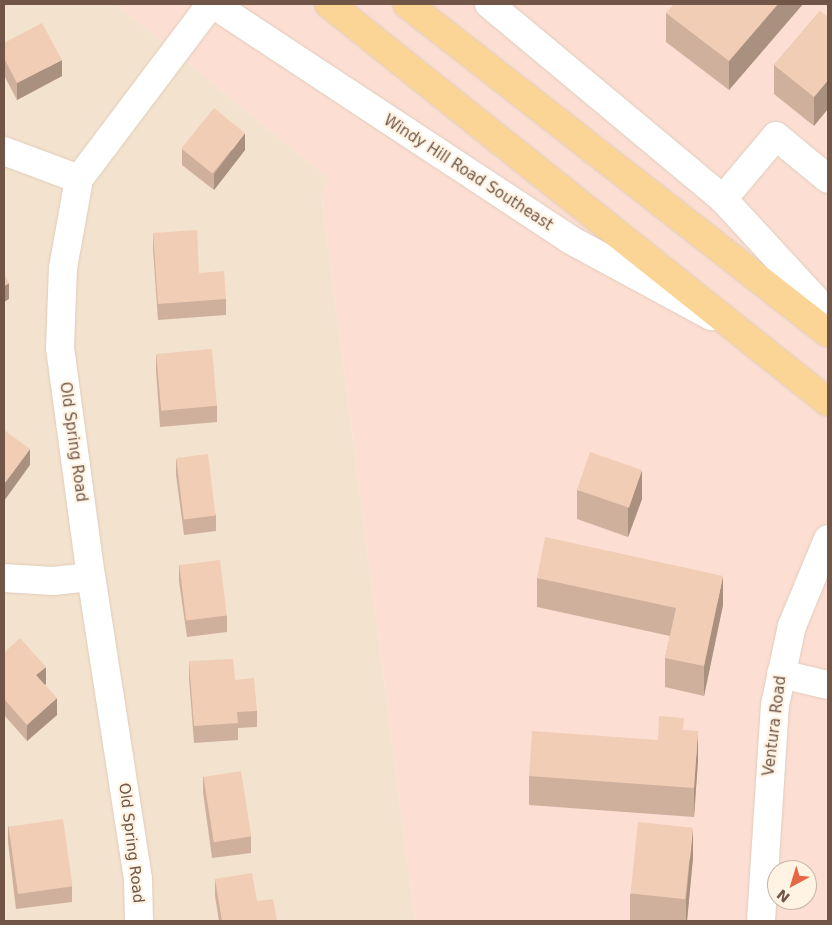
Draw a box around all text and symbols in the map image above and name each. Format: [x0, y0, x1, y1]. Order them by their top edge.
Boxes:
street label: Windy Hill Road Southeast [380, 112, 556, 234]
street label: Old Spring Road [56, 381, 90, 503]
street label: Ventura Road [760, 675, 790, 777]
street label: Old Spring Road [115, 782, 147, 904]
north arrow [767, 860, 817, 910]
text: N [774, 886, 793, 906]

